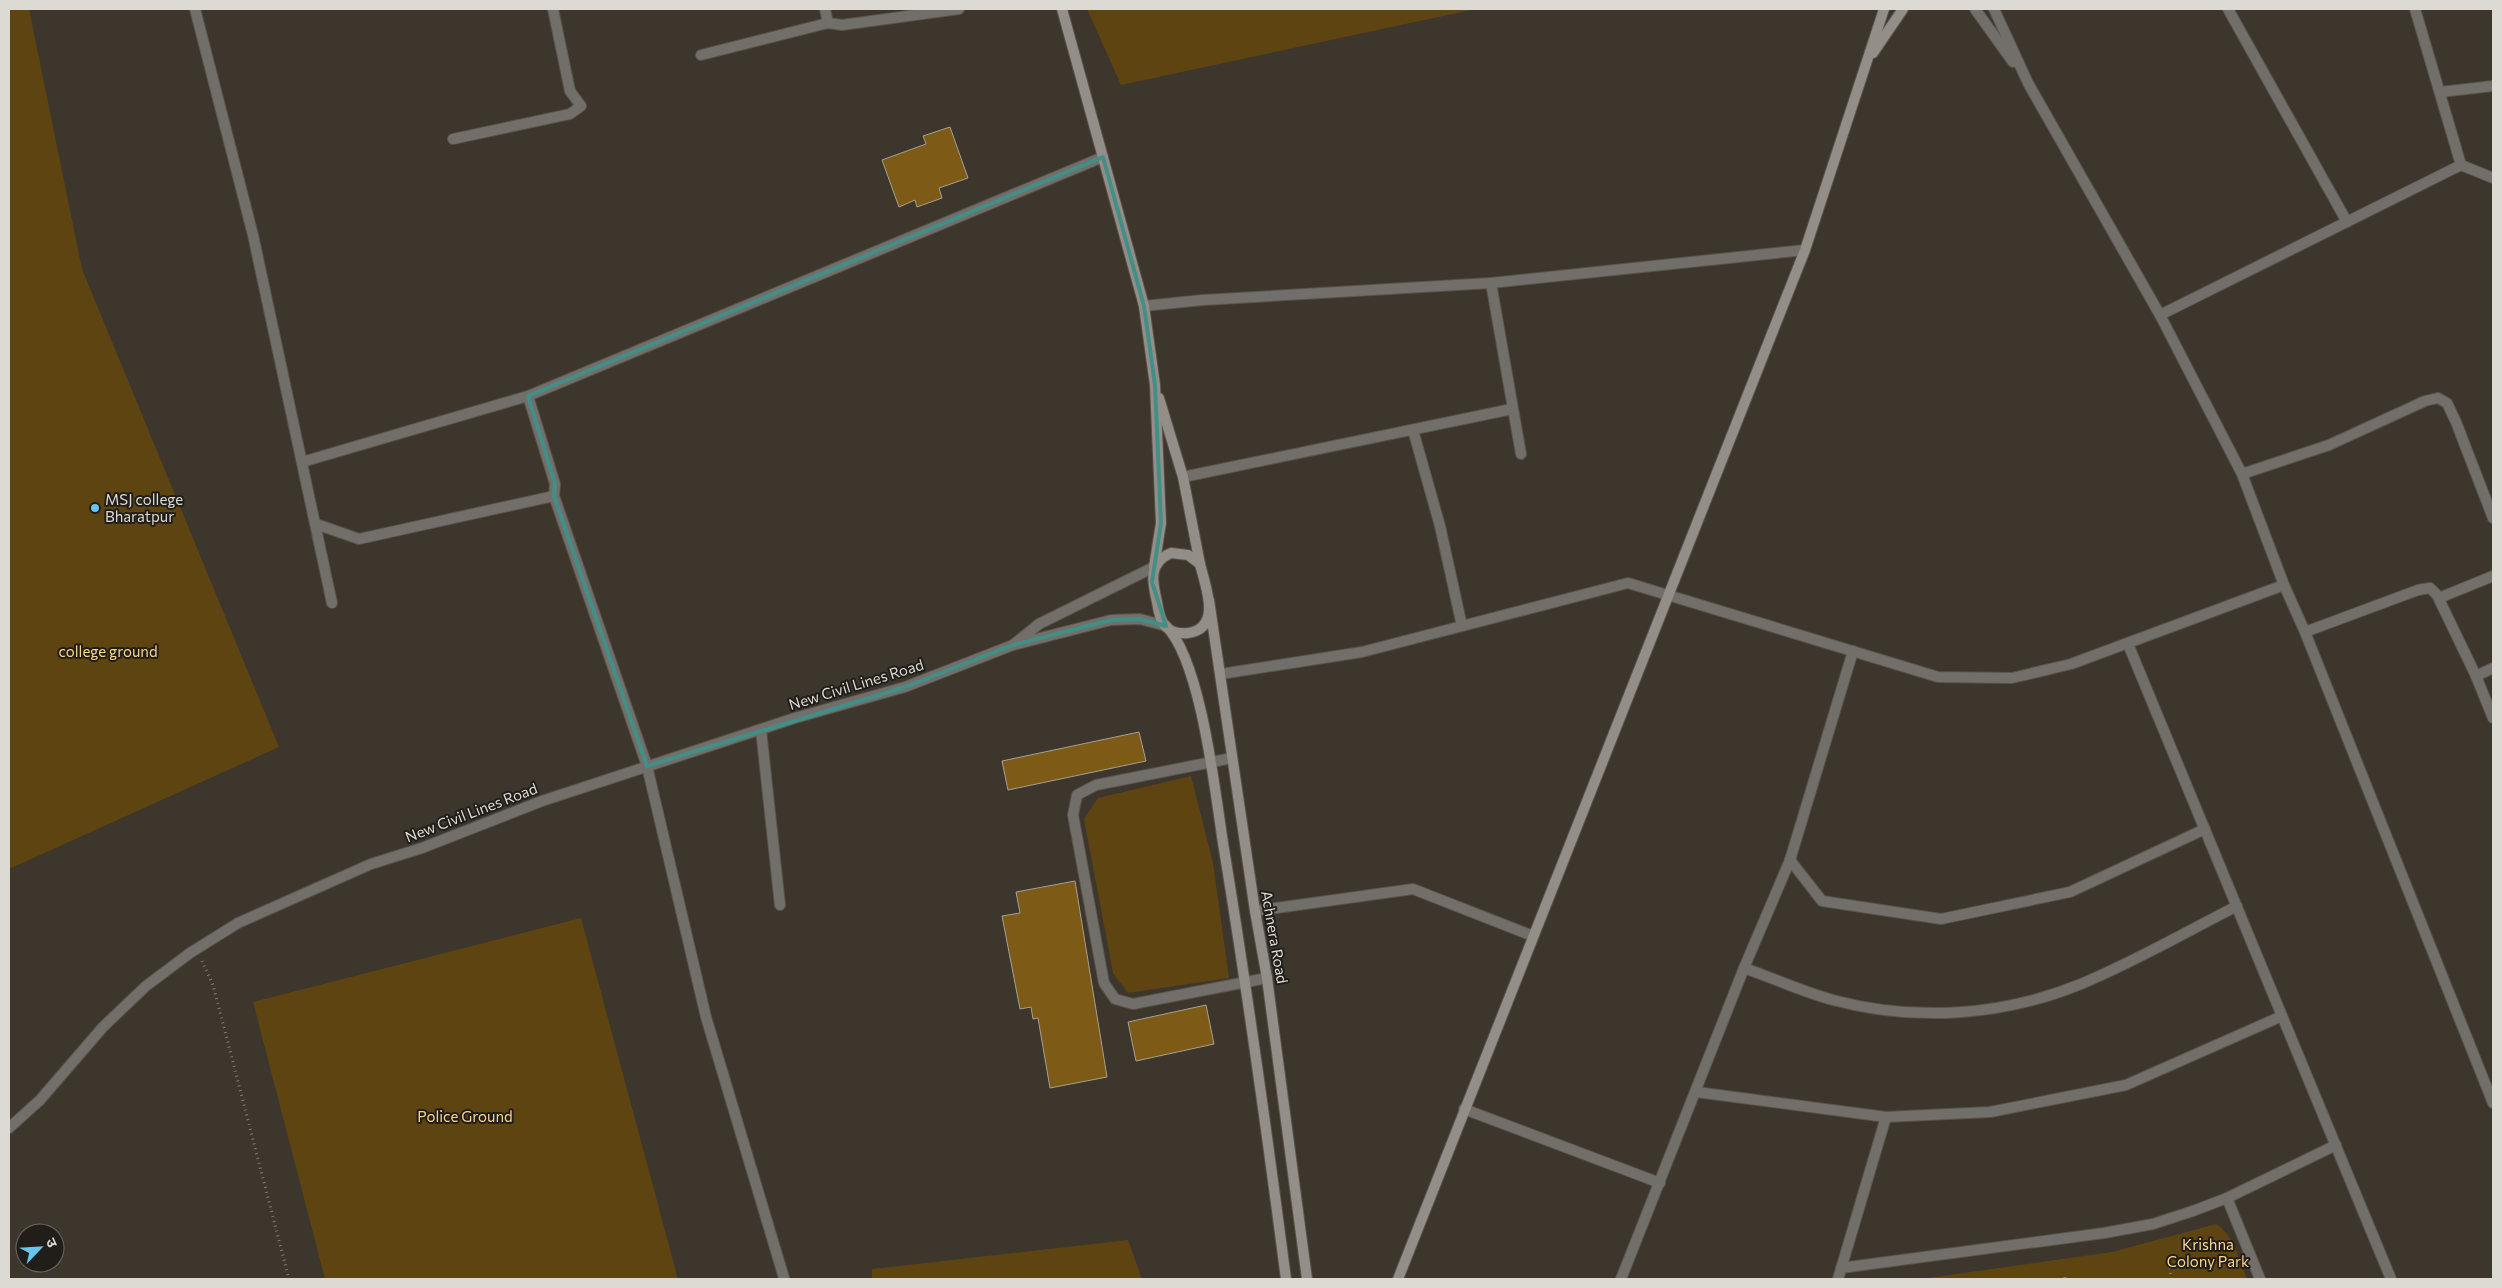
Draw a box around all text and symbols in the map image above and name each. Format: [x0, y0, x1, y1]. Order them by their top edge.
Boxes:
place label: MSJ college Bharatpur [105, 490, 183, 525]
marker: MSJ college Bharatpur [89, 502, 101, 514]
park label: college ground [58, 642, 158, 660]
street label: New Civil Lines Road [786, 655, 926, 713]
street label: New Civil Lines Road [402, 779, 540, 845]
street label: Achnera Road [1258, 889, 1292, 985]
park label: Police Ground [417, 1107, 513, 1125]
north arrow [15, 1223, 65, 1273]
text: उ [43, 1235, 62, 1250]
park label: Krishna Colony Park [2167, 1235, 2249, 1270]

